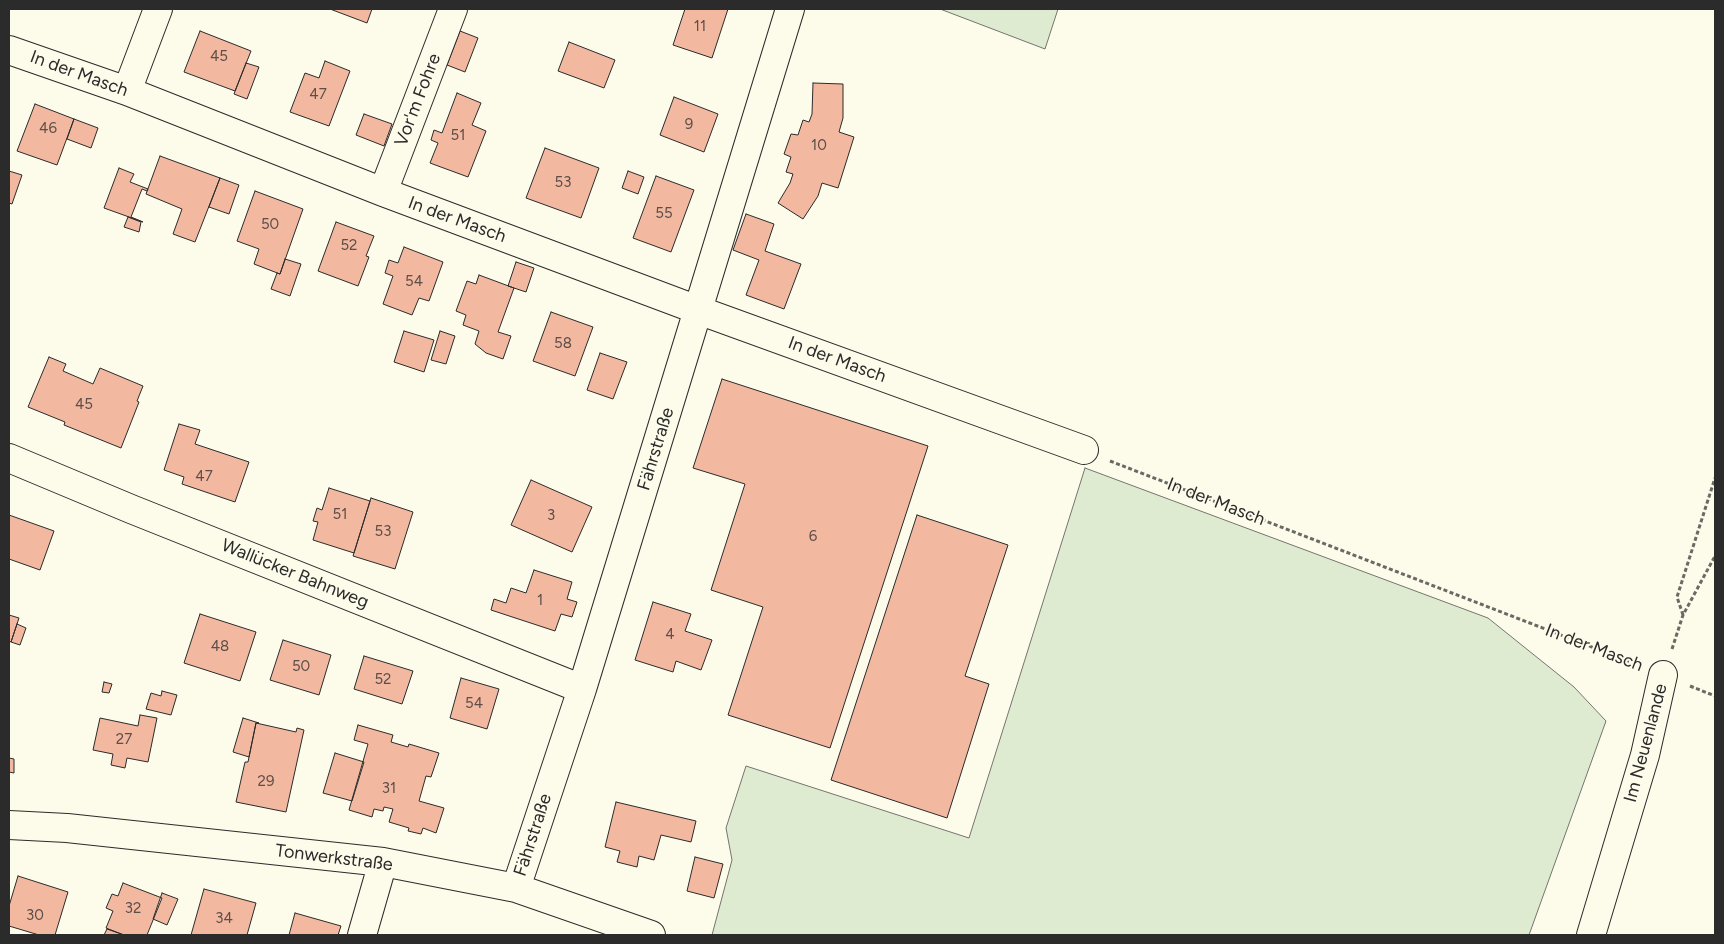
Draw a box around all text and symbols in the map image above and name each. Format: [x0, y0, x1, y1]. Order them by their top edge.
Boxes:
house number: 11 [694, 18, 706, 36]
street label: In der Masch [27, 46, 131, 102]
house number: 45 [210, 48, 228, 66]
street label: Vor'm Fohre [390, 51, 446, 149]
house number: 47 [309, 86, 327, 104]
house number: 9 [685, 116, 693, 134]
house number: 46 [39, 120, 57, 138]
house number: 51 [451, 127, 465, 145]
house number: 10 [811, 137, 827, 155]
house number: 53 [555, 174, 571, 192]
street label: In der Masch [405, 192, 509, 248]
house number: 55 [655, 205, 673, 223]
house number: 50 [261, 216, 279, 234]
house number: 52 [340, 237, 358, 255]
house number: 54 [405, 273, 423, 291]
street label: In der Masch [785, 332, 889, 388]
house number: 58 [554, 335, 572, 353]
house number: 45 [75, 396, 93, 414]
street label: Fährstraße [633, 405, 679, 493]
house number: 47 [195, 468, 213, 486]
street label: In der Masch [1164, 473, 1268, 531]
house number: 51 [333, 506, 347, 524]
house number: 3 [547, 507, 555, 525]
house number: 53 [375, 523, 391, 541]
house number: 6 [809, 528, 817, 546]
street label: Wallücker Bahnweg [218, 535, 372, 613]
house number: 1 [537, 592, 543, 610]
street label: In der Masch [1542, 619, 1646, 677]
house number: 4 [665, 626, 675, 644]
house number: 48 [211, 638, 229, 656]
house number: 50 [292, 658, 310, 676]
house number: 52 [374, 671, 392, 689]
street label: Im Neuenlande [1620, 681, 1672, 805]
house number: 54 [465, 695, 483, 713]
house number: 27 [116, 731, 132, 749]
house number: 29 [258, 773, 274, 791]
house number: 31 [382, 780, 396, 798]
street label: Fährstraße [510, 791, 556, 879]
street label: Tonwerkstraße [274, 840, 394, 876]
house number: 32 [125, 900, 141, 918]
house number: 30 [26, 907, 44, 925]
house number: 34 [215, 910, 233, 928]

